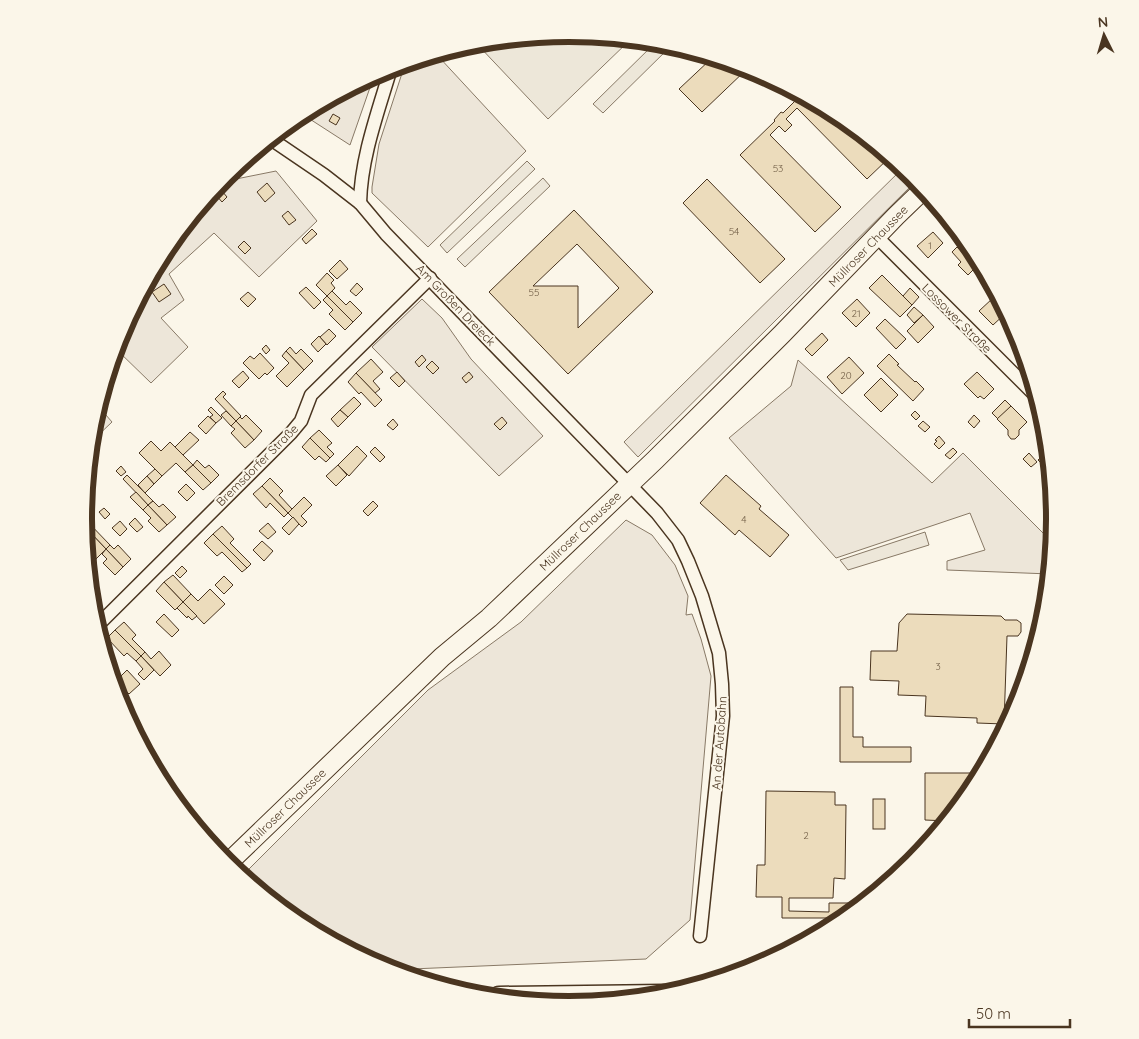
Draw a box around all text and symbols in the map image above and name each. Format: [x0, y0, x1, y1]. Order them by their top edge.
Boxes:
north arrow [1079, 10, 1129, 60]
text: N [1097, 13, 1109, 31]
house number: 53 [773, 162, 783, 175]
street label: Müllroser Chaussee [825, 202, 911, 290]
house number: 54 [729, 225, 739, 238]
house number: 1 [928, 239, 932, 252]
street label: Am Großen Dreieck [413, 261, 499, 349]
street label: Lossower Straße [919, 280, 995, 356]
house number: 55 [529, 286, 539, 299]
house number: 21 [851, 307, 861, 320]
house number: 20 [840, 369, 852, 382]
street label: Bremsdorfer Straße [213, 421, 301, 509]
street label: Müllroser Chaussee [536, 488, 624, 574]
house number: 4 [741, 513, 747, 526]
house number: 3 [935, 660, 941, 673]
street label: An der Autobahn [708, 696, 730, 790]
street label: Müllroser Chaussee [241, 765, 329, 851]
house number: 2 [803, 829, 809, 842]
scale bar [969, 996, 1070, 1028]
text: 50 m [976, 1004, 1011, 1023]

